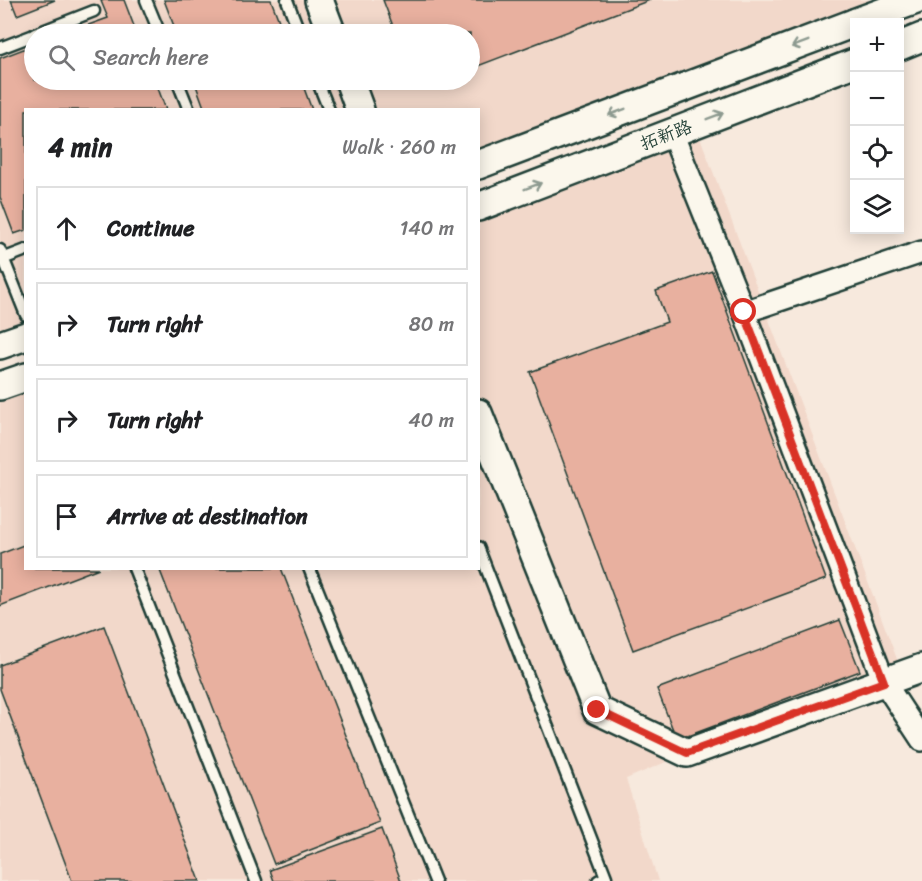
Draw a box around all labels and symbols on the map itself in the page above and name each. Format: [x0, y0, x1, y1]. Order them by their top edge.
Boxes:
one-way arrow [791, 39, 810, 50]
one-way arrow [608, 108, 627, 119]
street label: 拓新路 [635, 110, 697, 160]
one-way arrow [705, 110, 724, 121]
one-way arrow [523, 180, 542, 191]
route start [730, 298, 756, 324]
route end [583, 696, 609, 722]

